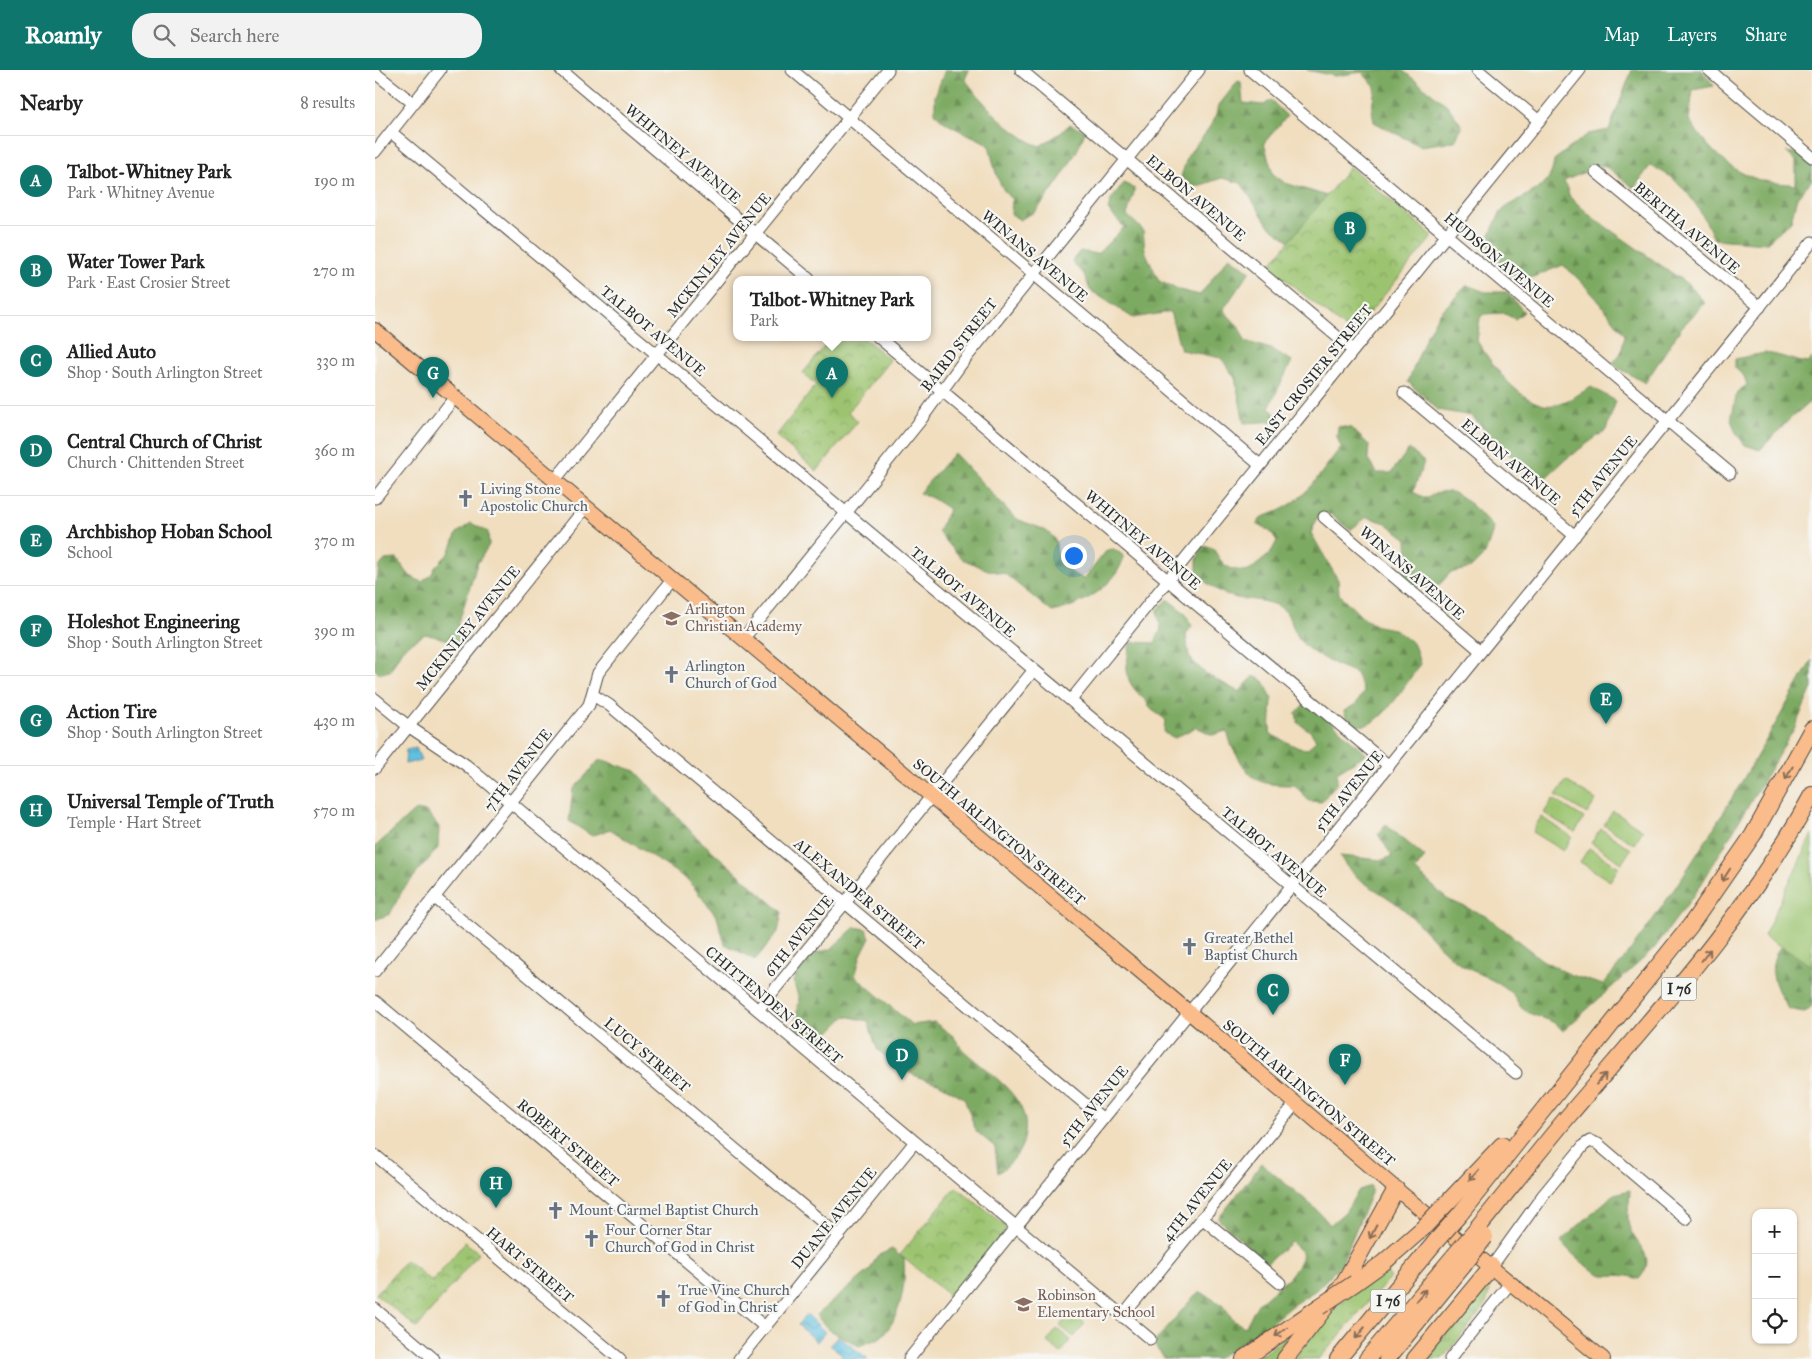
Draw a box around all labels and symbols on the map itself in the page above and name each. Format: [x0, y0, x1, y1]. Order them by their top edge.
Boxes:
street label: WHITNEY AVENUE [621, 100, 745, 208]
street label: ELBON AVENUE [1143, 151, 1250, 245]
street label: BERTHA AVENUE [1630, 178, 1744, 278]
street label: MCKINLEY AVENUE [663, 189, 775, 321]
street label: WINANS AVENUE [978, 206, 1092, 306]
street label: HUDSON AVENUE [1440, 209, 1558, 311]
pin: B [1334, 212, 1366, 253]
street label: TALBOT AVENUE [597, 282, 709, 380]
street label: BAIRD STREET [917, 295, 1001, 395]
street label: EAST CROSIER STREET [1252, 301, 1376, 449]
pin: G [417, 357, 449, 398]
pin: A [816, 357, 848, 398]
street label: ELBON AVENUE [1458, 415, 1565, 509]
street label: 5TH AVENUE [1565, 432, 1641, 520]
place label: Living Stone Apostolic Church [479, 480, 589, 515]
street label: WHITNEY AVENUE [1081, 486, 1205, 594]
church icon: Living Stone Apostolic Church [456, 488, 476, 508]
street label: WINANS AVENUE [1356, 522, 1468, 624]
street label: TALBOT AVENUE [907, 543, 1019, 641]
your location [1061, 543, 1087, 569]
street label: MCKINLEY AVENUE [412, 562, 524, 694]
place label: Arlington Christian Academy [684, 600, 803, 635]
school or university icon: Arlington Christian Academy [661, 608, 681, 628]
place label: Arlington Church of God [684, 657, 777, 692]
church icon: Arlington Church of God [661, 665, 681, 685]
pin: E [1590, 683, 1622, 724]
street label: 7TH AVENUE [480, 725, 556, 815]
street label: 5TH AVENUE [1311, 747, 1387, 835]
street label: SOUTH ARLINGTON STREET [909, 755, 1089, 909]
one-way arrow [1784, 765, 1794, 779]
street label: TALBOT AVENUE [1218, 803, 1330, 901]
street label: ALEXANDER STREET [790, 834, 928, 954]
one-way arrow [1721, 868, 1731, 882]
street label: 6TH AVENUE [761, 891, 838, 980]
place label: Greater Bethel Baptist Church [1204, 929, 1299, 964]
church icon: Greater Bethel Baptist Church [1180, 937, 1200, 957]
street label: CHITTENDEN STREET [702, 942, 846, 1068]
one-way arrow [1700, 949, 1711, 962]
pin: C [1257, 974, 1289, 1015]
road number: I 76 [1661, 978, 1697, 1001]
street label: LUCY STREET [600, 1014, 694, 1096]
street label: SOUTH ARLINGTON STREET [1219, 1016, 1399, 1170]
pin: D [886, 1039, 918, 1080]
pin: F [1329, 1044, 1361, 1085]
street label: 5TH AVENUE [1056, 1062, 1132, 1150]
one-way arrow [1595, 1072, 1607, 1085]
street label: ROBERT STREET [514, 1095, 622, 1191]
street label: 4TH AVENUE [1158, 1155, 1236, 1245]
street label: DUANE AVENUE [788, 1163, 881, 1272]
pin: H [480, 1167, 512, 1208]
one-way arrow [1468, 1169, 1480, 1182]
church icon: Mount Carmel Baptist Church [545, 1200, 565, 1220]
place label: Mount Carmel Baptist Church [569, 1201, 759, 1219]
place label: Four Corner Star Church of God in Christ [605, 1221, 755, 1256]
street label: HART STREET [483, 1223, 577, 1307]
one-way arrow [1368, 1224, 1377, 1239]
church icon: Four Corner Star Church of God in Christ [581, 1229, 601, 1249]
place label: True Vine Church of God in Christ [678, 1281, 791, 1316]
place label: Robinson Elementary School [1037, 1286, 1156, 1321]
church icon: True Vine Church of God in Christ [654, 1289, 674, 1309]
one-way arrow [1415, 1289, 1426, 1302]
road number: I 76 [1371, 1290, 1405, 1312]
school or university icon: Robinson Elementary School [1013, 1294, 1033, 1314]
one-way arrow [1355, 1326, 1366, 1339]
one-way arrow [1275, 1327, 1289, 1337]

